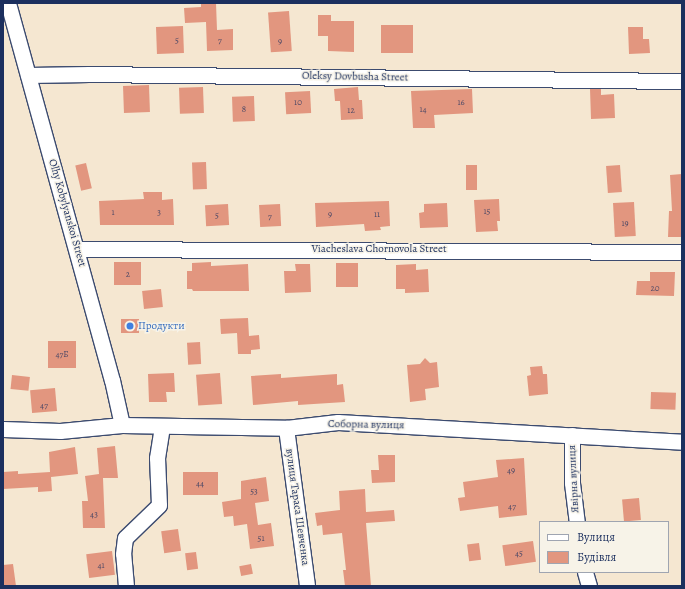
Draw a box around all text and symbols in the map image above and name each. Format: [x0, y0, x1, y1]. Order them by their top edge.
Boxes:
house number: 5 [175, 35, 179, 45]
house number: 7 [218, 35, 222, 45]
house number: 9 [278, 36, 282, 46]
street label: Oleksy Dovbusha Street [302, 69, 408, 85]
house number: 10 [294, 97, 302, 107]
house number: 16 [457, 97, 465, 107]
house number: 8 [242, 104, 246, 114]
house number: 14 [419, 104, 427, 114]
house number: 12 [347, 105, 355, 115]
street label: Olhy Kobylyanskoi Street [45, 158, 89, 268]
house number: 15 [484, 206, 490, 216]
house number: 1 [111, 207, 115, 217]
house number: 3 [157, 207, 161, 217]
house number: 9 [328, 209, 332, 219]
house number: 11 [374, 209, 380, 219]
house number: 5 [215, 210, 219, 220]
house number: 7 [268, 211, 272, 221]
house number: 19 [621, 218, 629, 228]
street label: Viacheslava Chornovola Street [311, 242, 447, 256]
house number: 2 [126, 269, 130, 279]
house number: 20 [650, 283, 660, 293]
place label: Продукти [138, 319, 185, 333]
marker: Продукти [125, 321, 135, 331]
house number: 47Б [55, 349, 69, 359]
house number: 47 [40, 400, 48, 410]
street label: Соборна вулиця [328, 418, 404, 432]
street label: Явірна вулиця [566, 445, 582, 513]
street label: вулиця Тараса Шевченка [282, 448, 312, 566]
house number: 49 [507, 465, 515, 475]
house number: 44 [196, 478, 204, 488]
house number: 53 [250, 486, 258, 496]
house number: 47 [508, 501, 516, 511]
house number: 43 [90, 509, 98, 519]
legend [539, 521, 669, 573]
text: Вулиця [577, 529, 615, 545]
house number: 51 [258, 533, 264, 543]
house number: 45 [515, 548, 523, 558]
text: Будівля [577, 549, 616, 565]
house number: 41 [97, 560, 105, 570]

